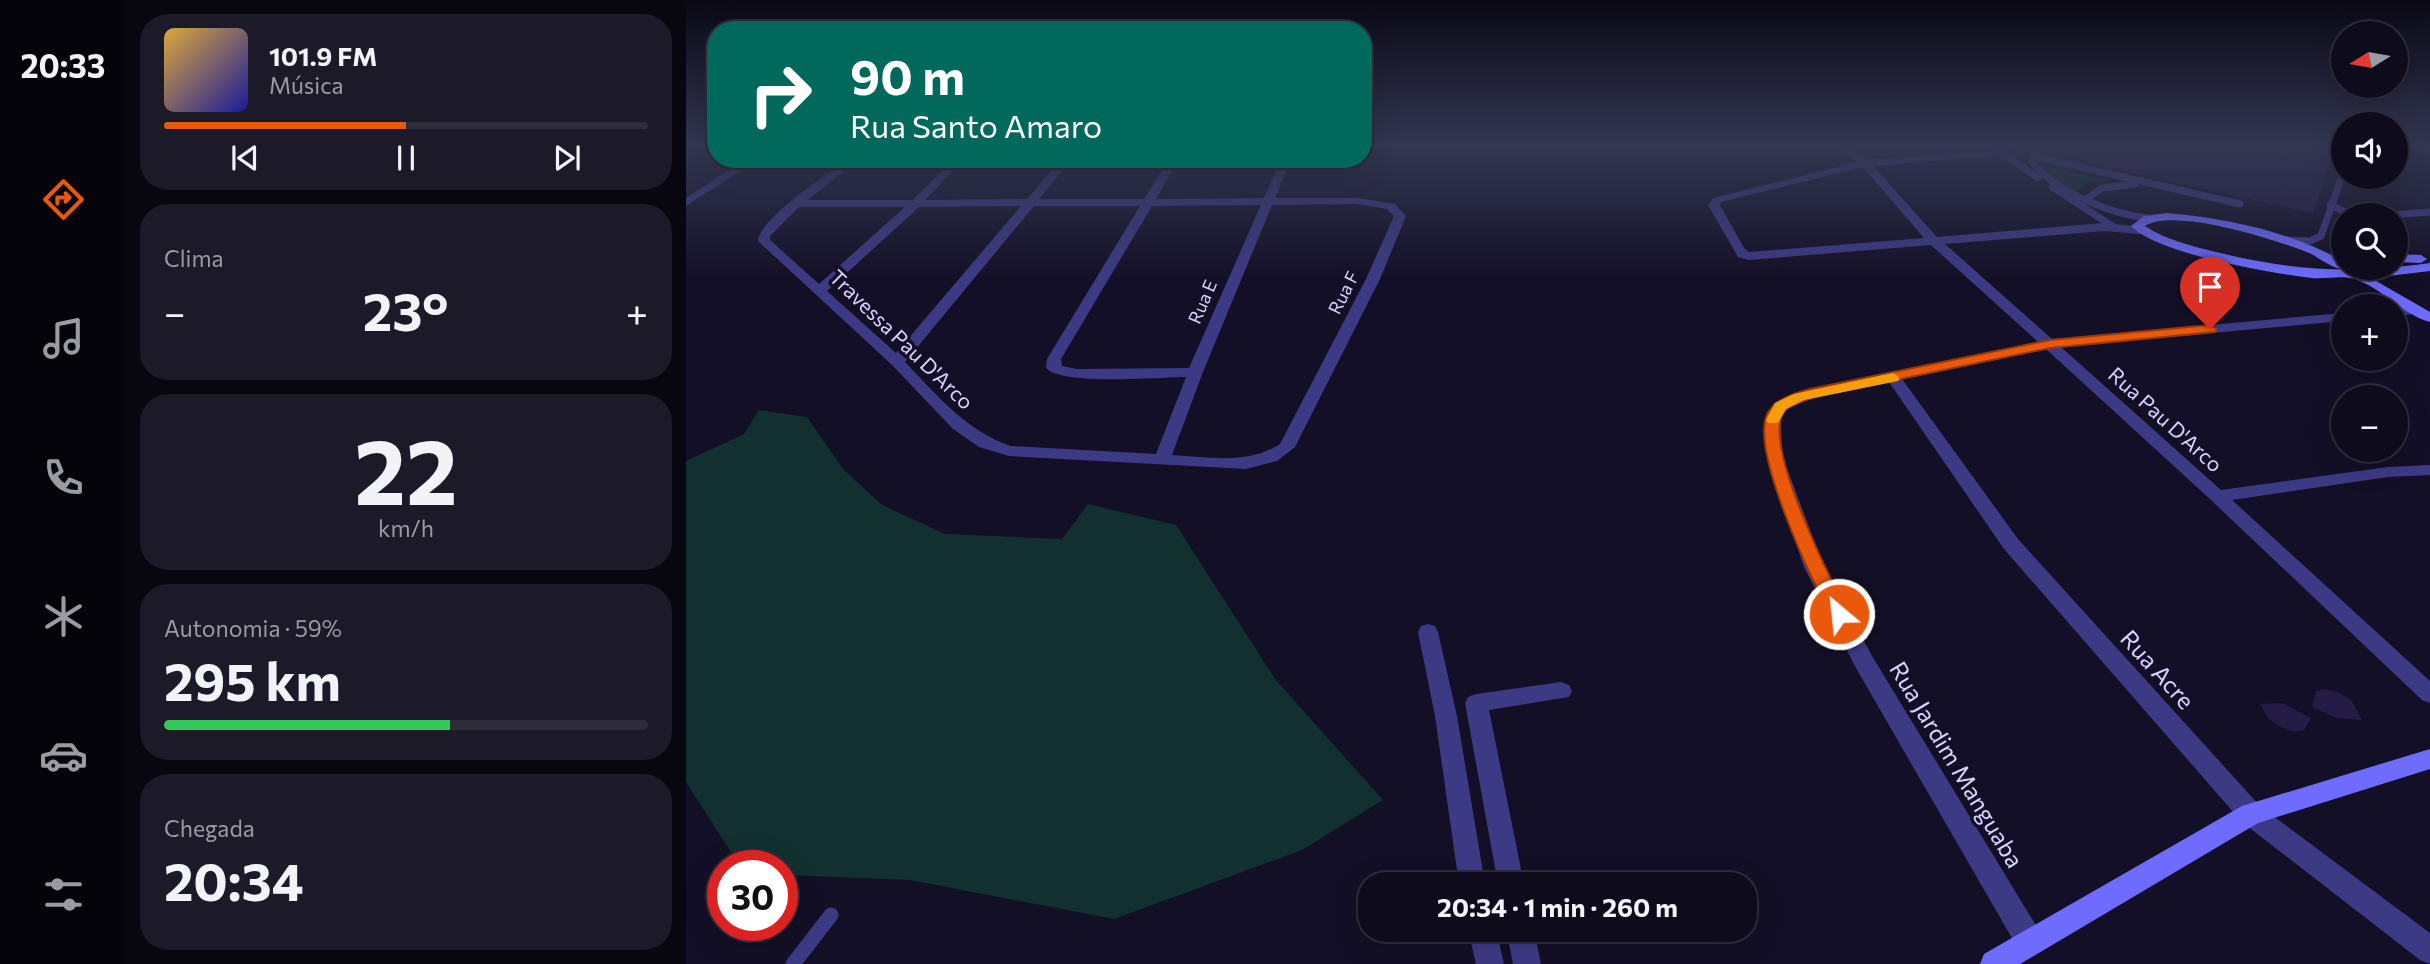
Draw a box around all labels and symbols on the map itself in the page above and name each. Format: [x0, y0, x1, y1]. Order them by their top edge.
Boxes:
north arrow [2331, 21, 2408, 98]
pin [2180, 257, 2240, 329]
street label: Travessa Pau D'Arco [825, 264, 979, 414]
street label: Rua F [1323, 267, 1363, 318]
street label: Rua E [1183, 276, 1221, 327]
street label: Rua Pau D'Arco [2104, 361, 2228, 477]
position arrow [1802, 577, 1876, 651]
street label: Rua Acre [2115, 624, 2201, 714]
street label: Rua Jardim Manguaba [1884, 656, 2030, 873]
speed limit sign: 30 [707, 850, 798, 941]

